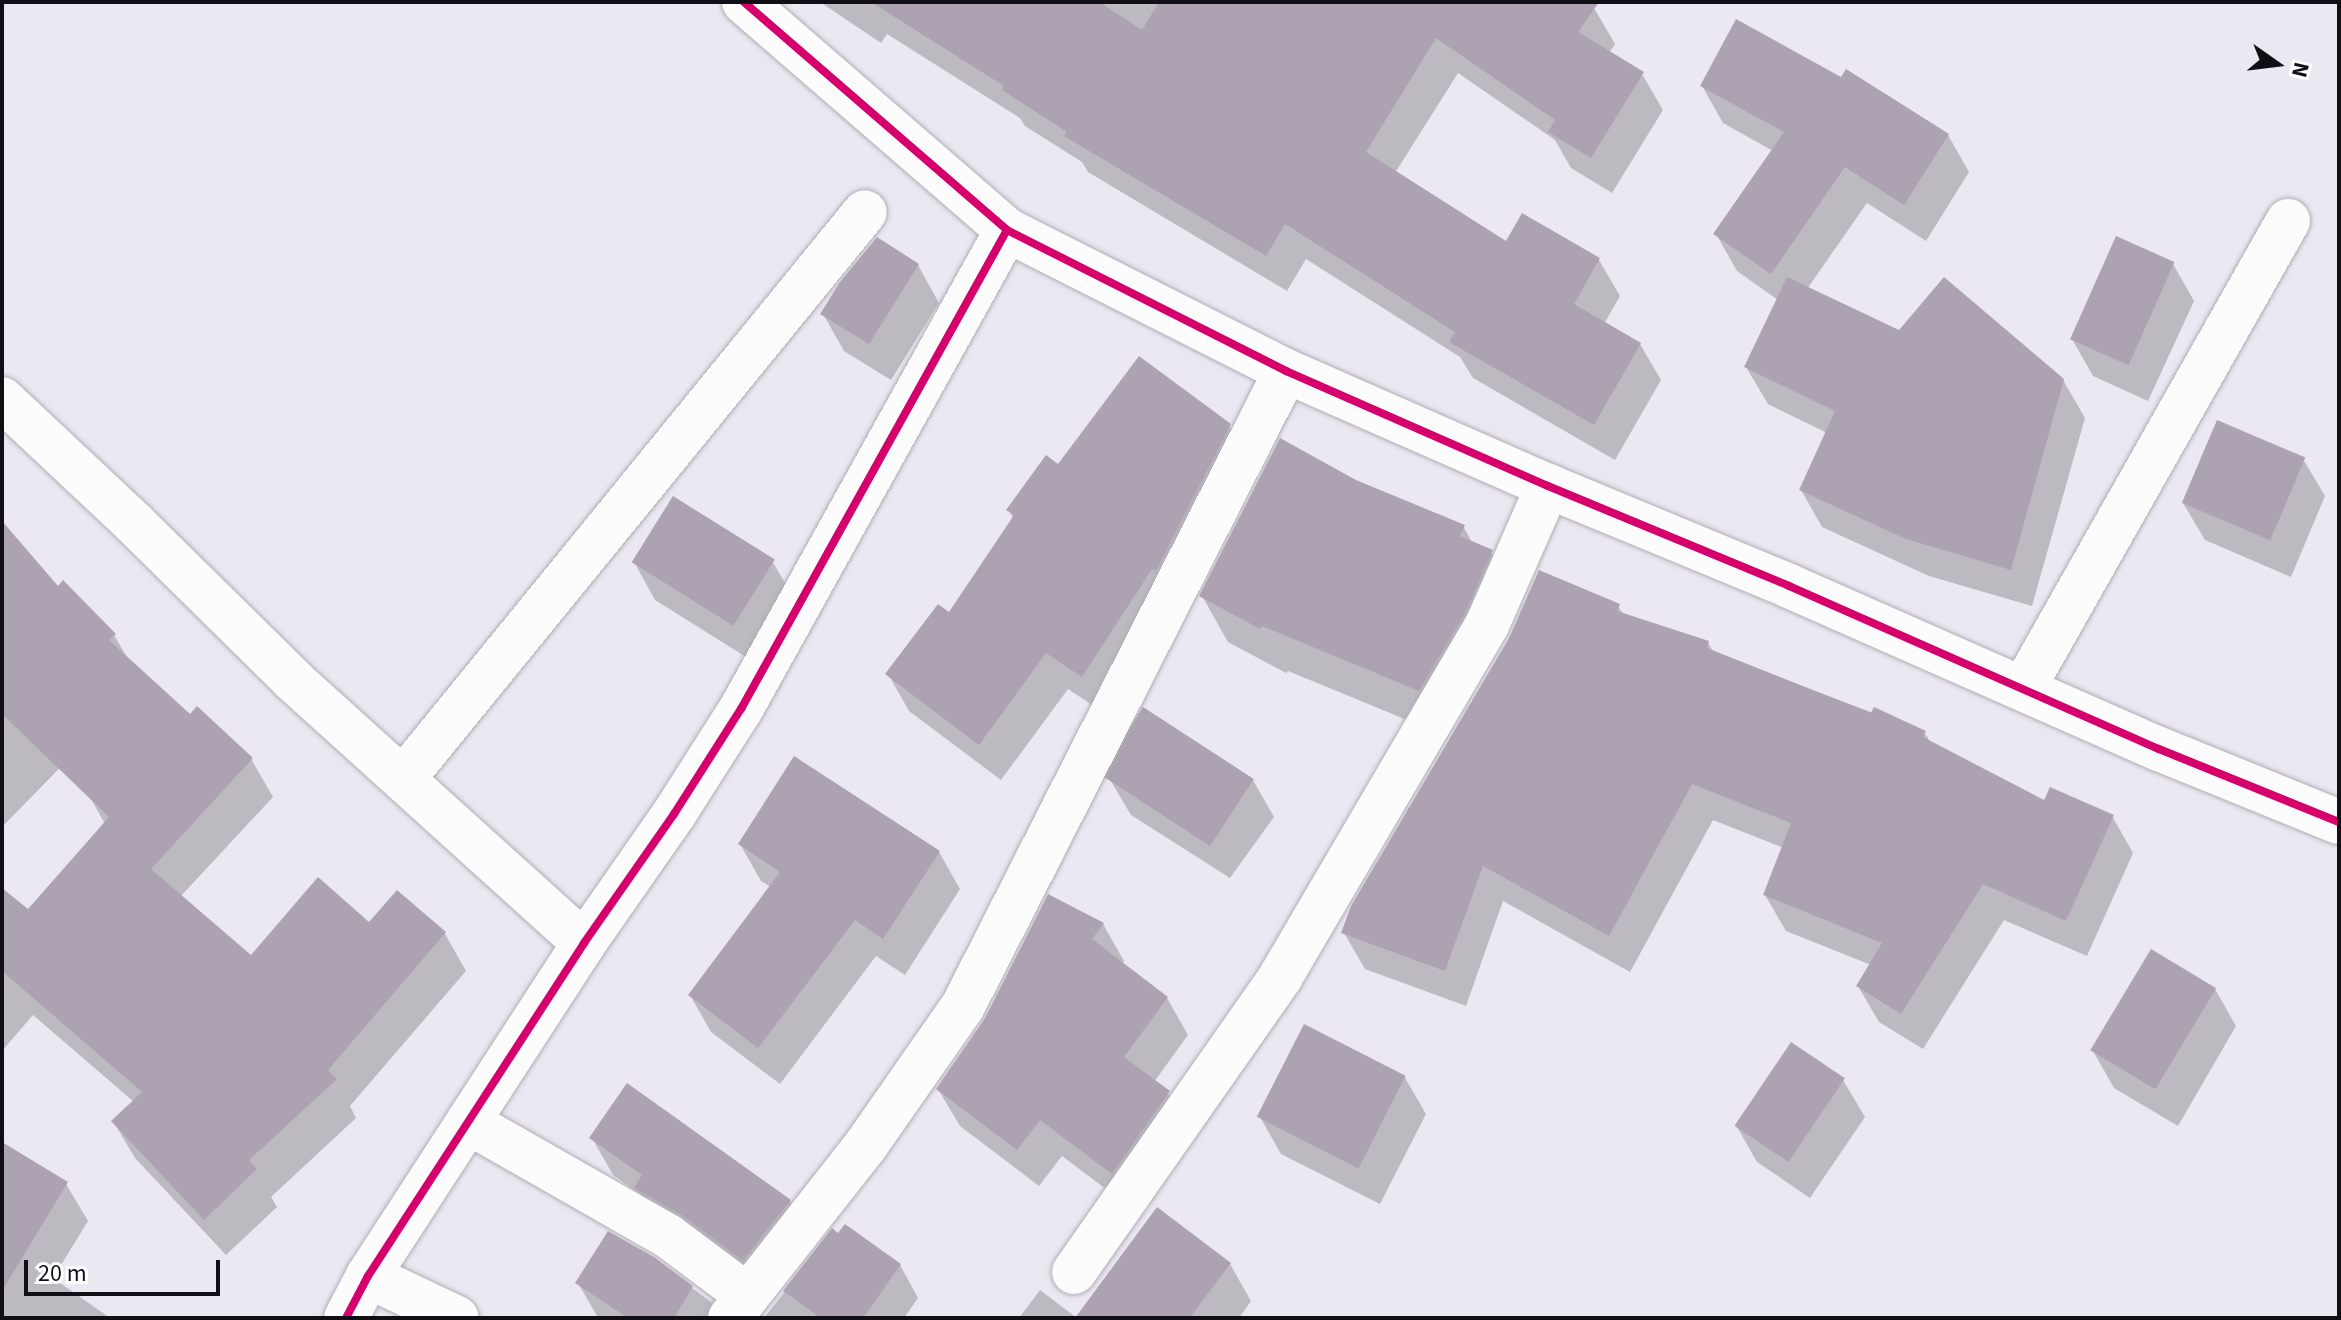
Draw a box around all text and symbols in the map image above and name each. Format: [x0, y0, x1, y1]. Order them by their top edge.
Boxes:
north arrow [2237, 24, 2317, 104]
text: N [2283, 59, 2318, 81]
scale bar [28, 1244, 224, 1294]
text: 20 m [38, 1256, 87, 1291]

